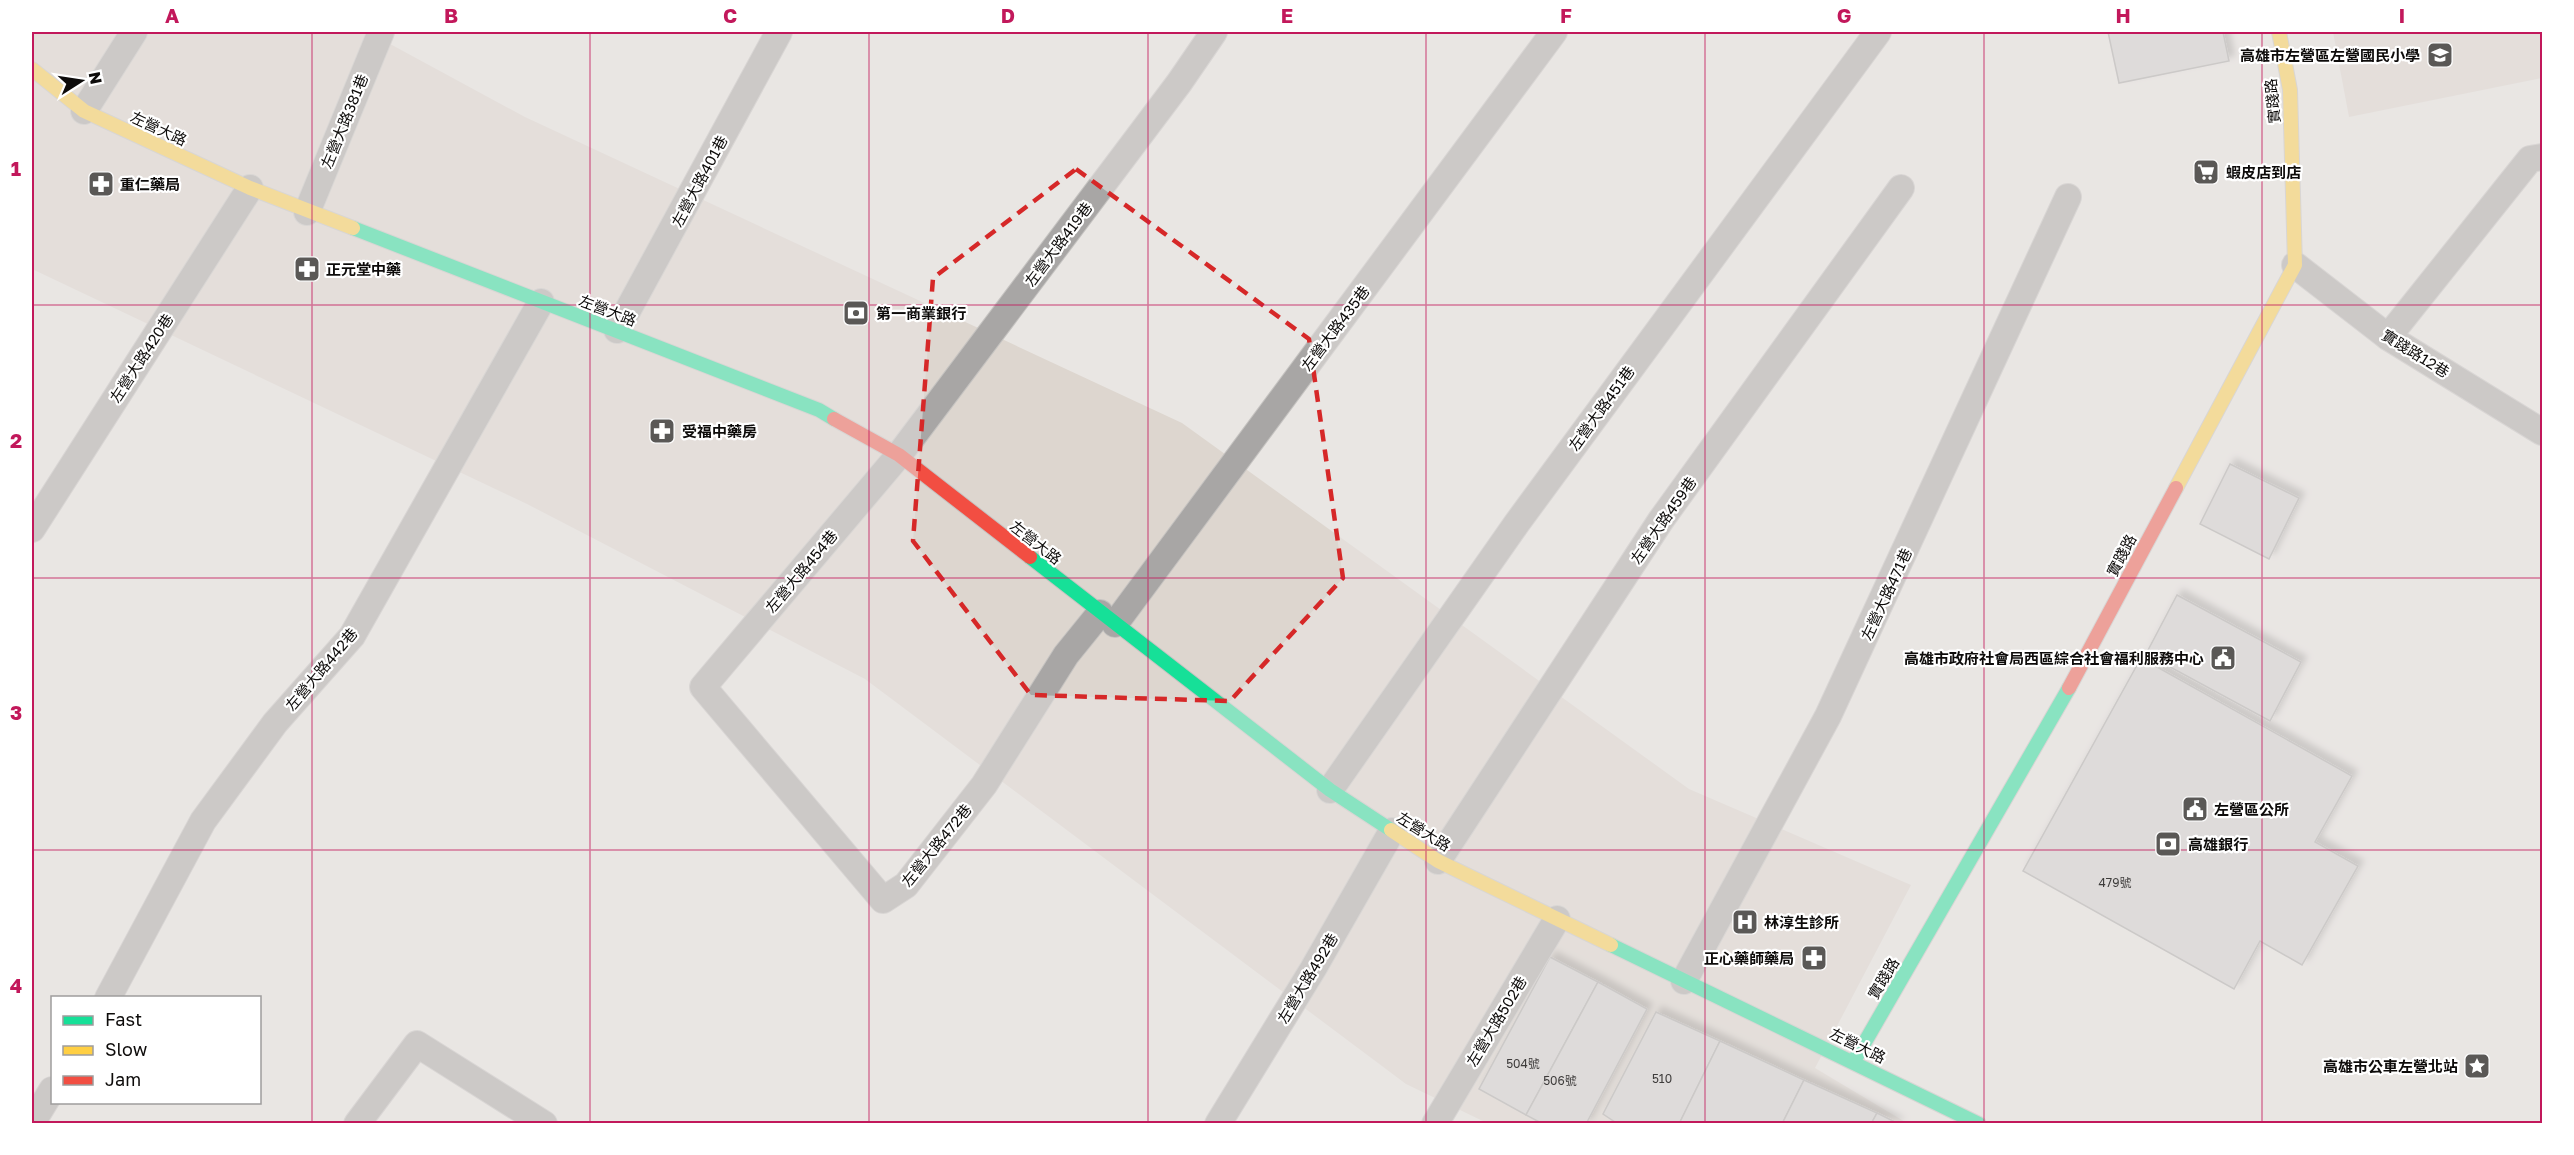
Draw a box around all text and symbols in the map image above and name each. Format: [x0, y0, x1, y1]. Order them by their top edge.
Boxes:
text: A [165, 3, 179, 27]
text: B [444, 3, 458, 27]
text: C [723, 3, 737, 27]
text: D [1001, 3, 1015, 27]
text: E [1281, 3, 1293, 27]
text: F [1560, 3, 1572, 27]
text: G [1837, 3, 1851, 27]
text: H [2115, 3, 2131, 27]
text: I [2399, 3, 2405, 27]
school or university icon: 高雄市左營區左營國民小學 [2425, 40, 2455, 70]
place label: 高雄市左營區左營國民小學 [2240, 46, 2420, 64]
north arrow [51, 51, 111, 111]
text: N [85, 70, 107, 86]
street label: 左營大路381巷 [317, 71, 371, 171]
street label: 實踐路 [2261, 78, 2283, 124]
street label: 左營大路 [128, 107, 190, 149]
street label: 左營大路401巷 [667, 132, 731, 230]
text: 1 [11, 156, 21, 180]
supermarket icon: 蝦皮店到店 [2191, 157, 2221, 187]
place label: 蝦皮店到店 [2226, 163, 2301, 181]
pharmacy icon: 重仁藥局 [86, 169, 116, 199]
place label: 重仁藥局 [120, 175, 180, 193]
street label: 左營大路419巷 [1021, 198, 1095, 290]
pharmacy icon: 正元堂中藥 [292, 254, 322, 284]
place label: 正元堂中藥 [326, 260, 401, 278]
street label: 左營大路435巷 [1297, 282, 1373, 374]
street label: 左營大路 [577, 291, 639, 329]
bank icon: 第一商業銀行 [841, 298, 871, 328]
place label: 第一商業銀行 [876, 304, 966, 322]
street label: 左營大路420巷 [106, 310, 176, 406]
street label: 實踐路12巷 [2379, 325, 2453, 381]
street label: 左營大路451巷 [1564, 362, 1638, 454]
pharmacy icon: 受福中藥房 [647, 416, 677, 446]
place label: 受福中藥房 [682, 422, 757, 440]
text: 2 [10, 428, 22, 452]
street label: 左營大路459巷 [1626, 473, 1700, 567]
street label: 左營大路 [1007, 516, 1065, 568]
street label: 左營大路454巷 [761, 526, 841, 616]
street label: 實踐路 [2102, 531, 2140, 579]
street label: 左營大路471巷 [1857, 545, 1915, 643]
street label: 左營大路442巷 [281, 624, 361, 714]
public building icon: 高雄市政府社會局西區綜合社會福利服務中心 [2208, 643, 2238, 673]
place label: 高雄市政府社會局西區綜合社會福利服務中心 [1904, 649, 2204, 667]
text: 3 [10, 700, 22, 724]
public building icon: 左營區公所 [2180, 794, 2210, 824]
street label: 左營大路472巷 [897, 800, 975, 890]
place label: 左營區公所 [2214, 800, 2289, 818]
street label: 左營大路 [1394, 807, 1454, 855]
bank icon: 高雄銀行 [2153, 829, 2183, 859]
place label: 高雄銀行 [2188, 835, 2248, 853]
house number: 479號 [2099, 875, 2131, 890]
hospital icon: 林淳生診所 [1730, 907, 1760, 937]
place label: 林淳生診所 [1764, 913, 1839, 931]
street label: 左營大路492巷 [1273, 930, 1341, 1026]
pharmacy icon: 正心藥師藥局 [1799, 943, 1829, 973]
place label: 正心藥師藥局 [1704, 949, 1794, 967]
street label: 實踐路 [1864, 954, 1902, 1002]
text: 4 [10, 973, 22, 997]
street label: 左營大路502巷 [1462, 973, 1530, 1069]
legend [51, 996, 261, 1104]
text: Fast [105, 1008, 142, 1030]
street label: 左營大路 [1827, 1024, 1889, 1066]
text: Slow [105, 1038, 148, 1060]
place icon: 高雄市公車左營北站 [2462, 1051, 2492, 1081]
house number: 504號 [1506, 1056, 1540, 1071]
place label: 高雄市公車左營北站 [2323, 1057, 2458, 1075]
text: Jam [105, 1068, 141, 1090]
house number: 510 [1652, 1071, 1672, 1086]
house number: 506號 [1543, 1073, 1577, 1088]

